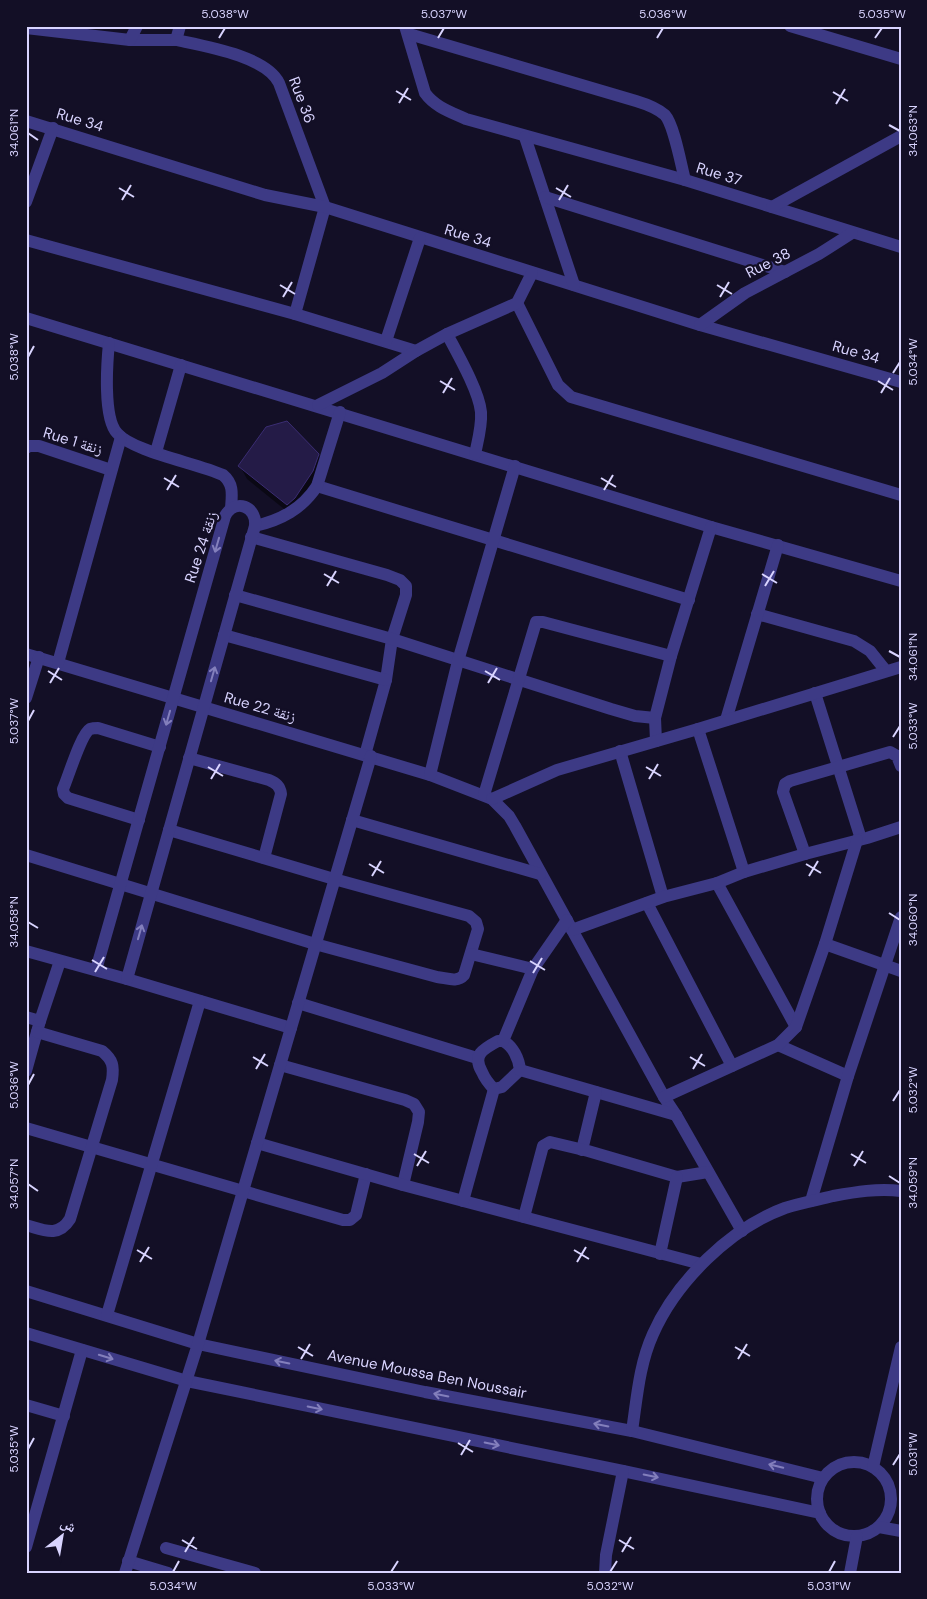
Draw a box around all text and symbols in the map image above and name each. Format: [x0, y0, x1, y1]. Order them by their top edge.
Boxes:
text: 5.038°W [201, 6, 249, 22]
text: 5.037°W [421, 6, 468, 22]
text: 5.036°W [639, 6, 687, 22]
text: 5.035°W [858, 6, 906, 22]
street label: Rue 36 [284, 74, 320, 126]
street label: Rue 34 [54, 103, 106, 137]
text: 34.063°N [905, 105, 921, 157]
text: 34.061°N [6, 109, 22, 157]
street label: Rue 37 [694, 158, 744, 190]
street label: Rue 34 [442, 219, 494, 253]
street label: Rue 38 [742, 243, 794, 283]
text: 5.038°W [6, 333, 22, 381]
street label: Rue 34 [830, 336, 882, 368]
text: 5.034°W [905, 338, 921, 386]
street label: Rue 1 زنقة [41, 422, 105, 460]
street label: Rue 24 زنقة [180, 509, 222, 585]
one-way arrow [212, 536, 222, 552]
text: 34.061°N [905, 633, 921, 681]
one-way arrow [208, 667, 218, 683]
street label: Rue 22 زنقة [222, 687, 298, 727]
text: 5.037°W [6, 697, 22, 744]
text: 5.033°W [905, 702, 921, 750]
one-way arrow [163, 710, 172, 726]
text: 34.060°N [905, 894, 921, 946]
text: 34.058°N [6, 896, 22, 948]
one-way arrow [136, 924, 145, 940]
text: 5.036°W [6, 1061, 22, 1109]
text: 5.032°W [905, 1066, 921, 1114]
text: 34.059°N [905, 1157, 921, 1209]
text: 34.057°N [6, 1159, 22, 1209]
street label: Avenue Moussa Ben Noussair [326, 1345, 529, 1403]
one-way arrow [98, 1353, 114, 1362]
one-way arrow [275, 1357, 291, 1366]
one-way arrow [434, 1390, 450, 1399]
one-way arrow [307, 1403, 323, 1413]
one-way arrow [593, 1420, 609, 1429]
text: 5.035°W [6, 1425, 22, 1473]
text: 5.031°W [905, 1432, 921, 1476]
one-way arrow [483, 1439, 499, 1449]
one-way arrow [769, 1461, 785, 1471]
one-way arrow [642, 1472, 658, 1482]
north arrow [38, 1512, 88, 1562]
text: ش [58, 1513, 80, 1536]
text: 5.034°W [149, 1578, 197, 1594]
text: 5.033°W [367, 1578, 415, 1594]
text: 5.032°W [586, 1578, 634, 1594]
text: 5.031°W [807, 1578, 851, 1594]

